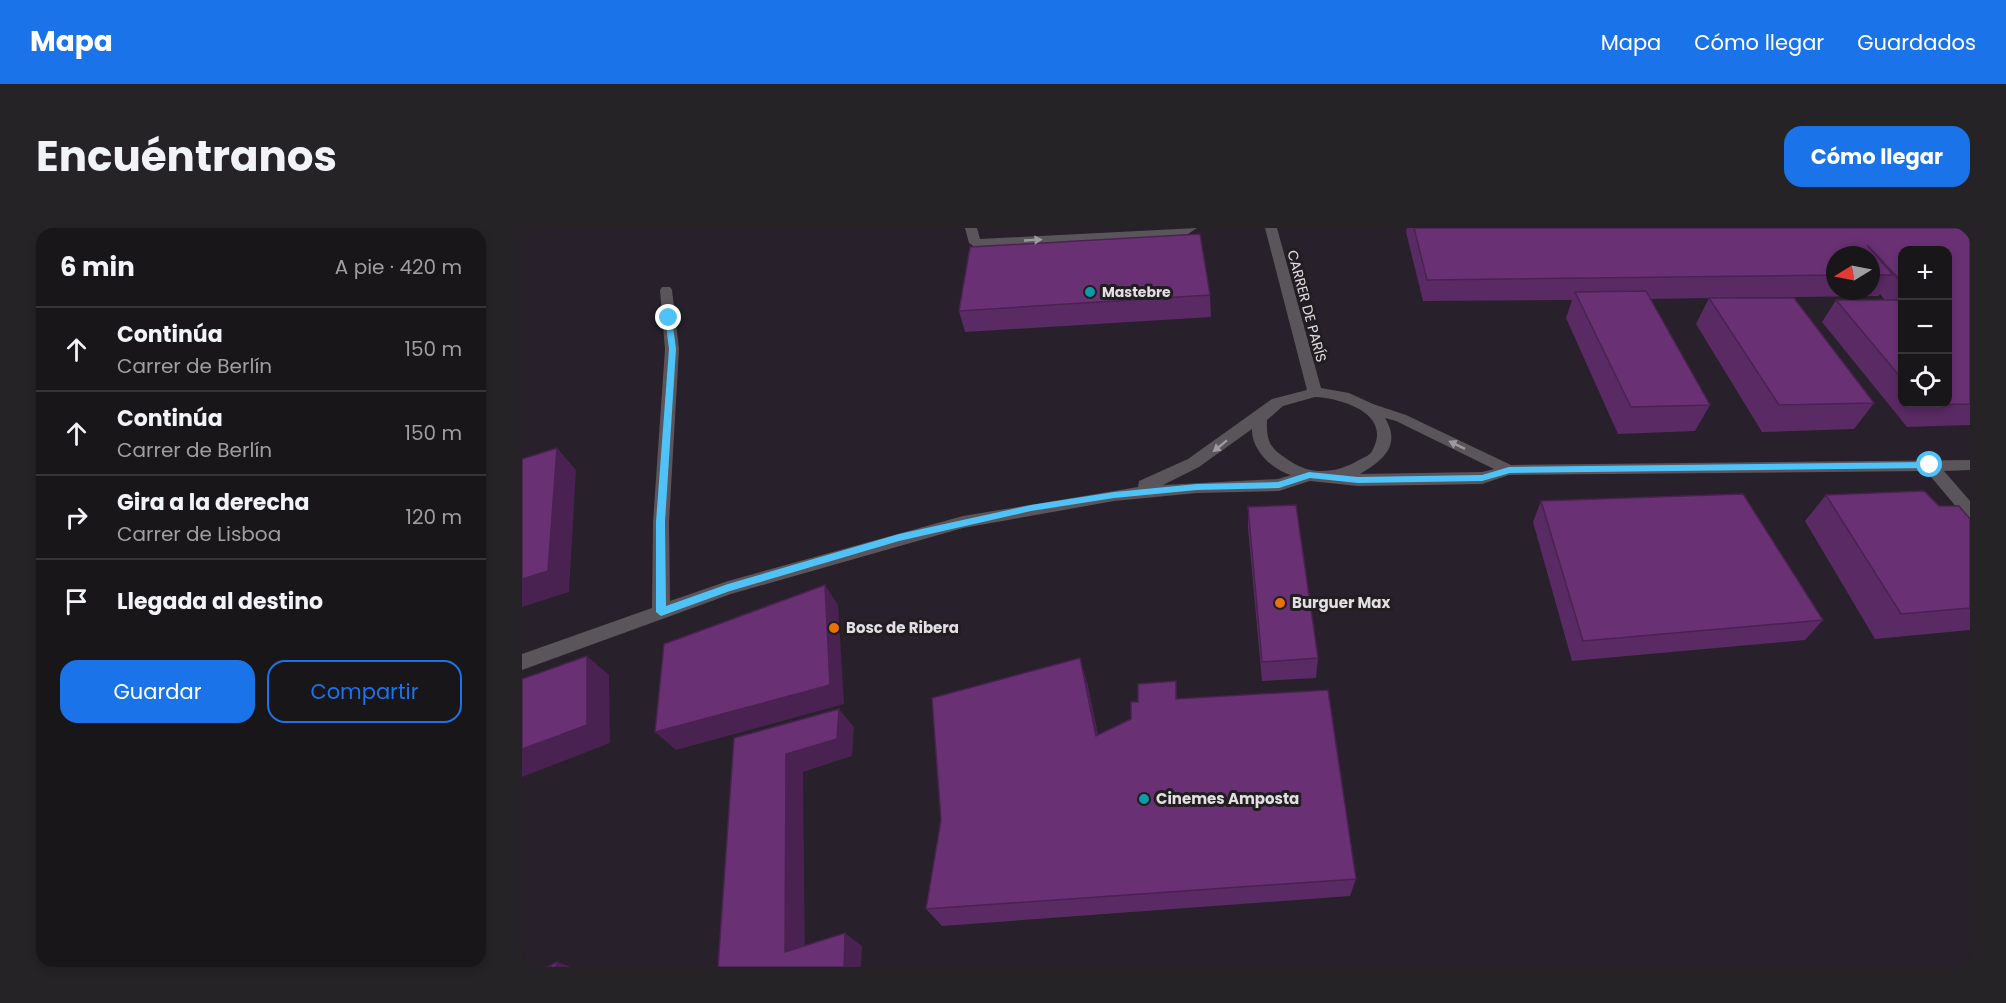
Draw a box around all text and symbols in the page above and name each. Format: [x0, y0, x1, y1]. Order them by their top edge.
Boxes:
text: Mapa [30, 22, 113, 61]
text: Mapa [1601, 28, 1661, 57]
text: Cómo llegar [1694, 28, 1824, 57]
text: Guardados [1857, 28, 1976, 57]
button: Cómo llegar [1784, 126, 1970, 187]
text: Encuéntranos [36, 127, 337, 186]
one-way arrow [1024, 236, 1043, 245]
north arrow [1826, 246, 1880, 300]
map controls [1898, 246, 1952, 408]
button: + [1898, 246, 1952, 300]
street label: CARRER DE PARÍS [1282, 248, 1332, 364]
text: 6 min [60, 249, 135, 285]
text: A pie · 420 m [335, 253, 462, 281]
place label: Mastebre [1102, 282, 1171, 302]
marker: Mastebre [1083, 285, 1097, 299]
button: − [1898, 300, 1952, 354]
route end [655, 304, 681, 330]
text: Continúa [117, 319, 223, 350]
icon: ahead [60, 333, 93, 366]
text: 150 m [405, 335, 462, 363]
text: Carrer de Berlín [117, 352, 272, 380]
button: locate [1898, 354, 1952, 408]
text: Continúa [117, 403, 223, 434]
icon: ahead [60, 417, 93, 450]
text: 150 m [405, 419, 462, 447]
text: Carrer de Berlín [117, 436, 272, 464]
one-way arrow [1213, 439, 1228, 452]
one-way arrow [1448, 440, 1465, 449]
route start [1916, 451, 1942, 477]
text: Gira a la derecha [117, 487, 310, 518]
icon: right [60, 501, 93, 534]
text: 120 m [406, 503, 462, 531]
text: Carrer de Lisboa [117, 520, 281, 548]
icon: arrive [60, 585, 93, 618]
text: Llegada al destino [117, 586, 323, 617]
place label: Burguer Max [1292, 592, 1391, 613]
marker: Burguer Max [1273, 596, 1287, 610]
place label: Bosc de Ribera [846, 617, 959, 638]
marker: Bosc de Ribera [827, 621, 841, 635]
button: Guardar [60, 660, 255, 723]
button: Compartir [267, 660, 462, 723]
place label: Cinemes Amposta [1156, 788, 1299, 809]
marker: Cinemes Amposta [1137, 792, 1151, 806]

